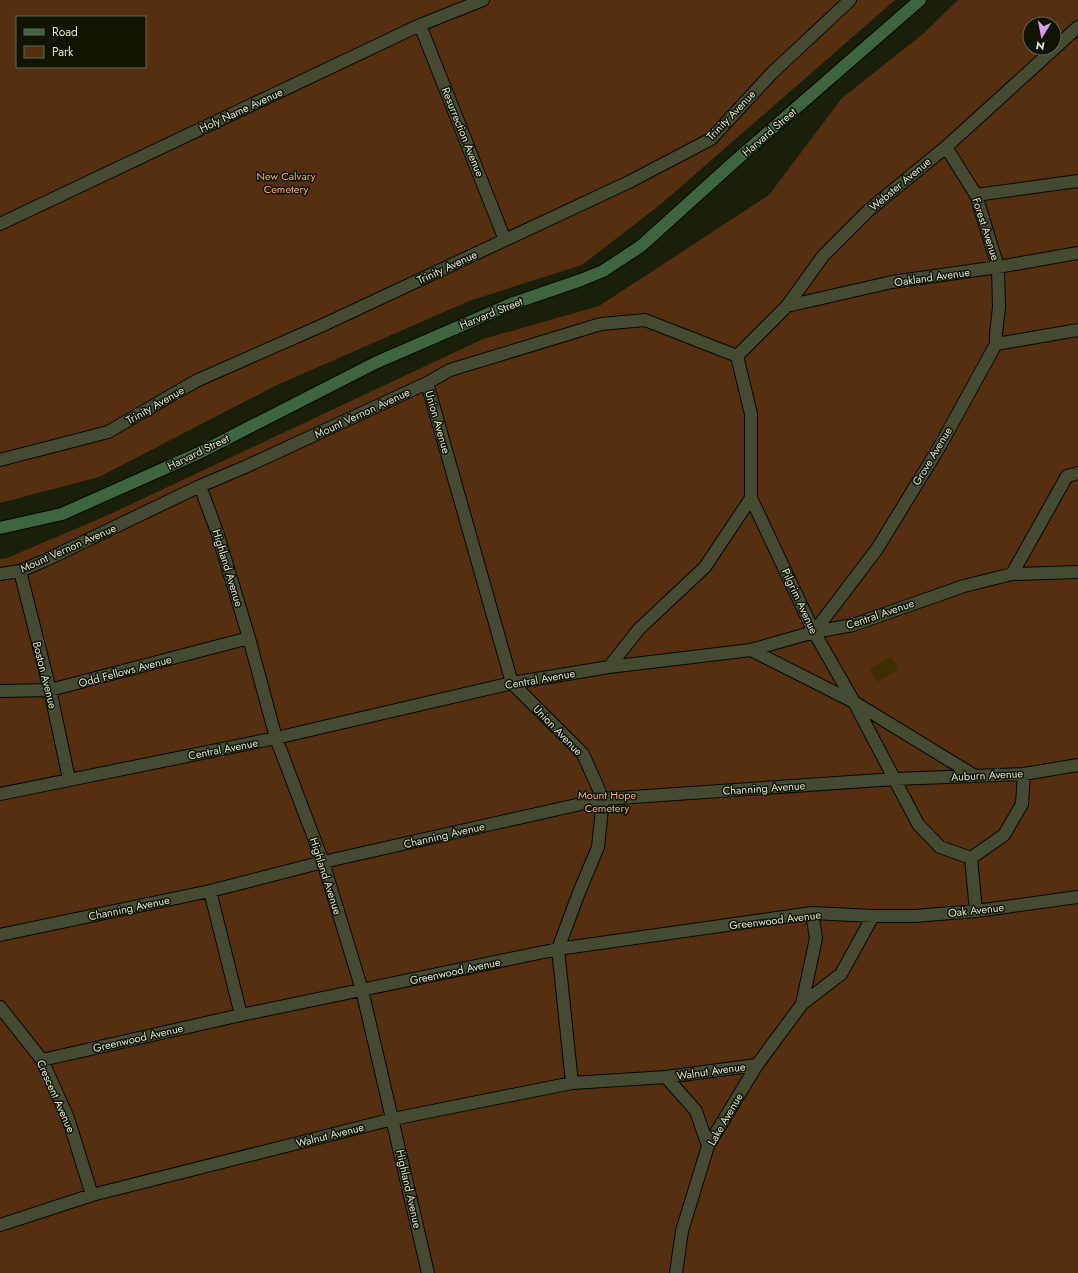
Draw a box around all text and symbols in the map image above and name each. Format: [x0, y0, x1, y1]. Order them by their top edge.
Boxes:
legend [16, 16, 146, 68]
north arrow [1022, 16, 1062, 56]
text: Road [52, 23, 78, 41]
text: N [1035, 37, 1046, 54]
text: Park [52, 43, 74, 61]
street label: Holy Name Avenue [197, 84, 286, 136]
street label: Resurrection Avenue [438, 85, 488, 179]
street label: Trinity Avenue [703, 86, 759, 144]
street label: Harvard Street [738, 104, 800, 160]
street label: Webster Avenue [866, 153, 935, 215]
park label: New Calvary Cemetery [256, 168, 316, 197]
street label: Forest Avenue [968, 196, 1004, 263]
street label: Trinity Avenue [414, 246, 480, 288]
street label: Oakland Avenue [893, 264, 971, 290]
street label: Harvard Street [457, 293, 525, 333]
street label: Trinity Avenue [123, 382, 187, 428]
street label: Mount Vernon Avenue [312, 384, 413, 442]
street label: Union Avenue [421, 389, 455, 456]
street label: Grove Avenue [908, 423, 956, 488]
street label: Harvard Street [164, 430, 232, 474]
street label: Mount Vernon Avenue [18, 520, 119, 576]
street label: Highland Avenue [209, 527, 247, 609]
street label: Pilgrim Avenue [778, 566, 822, 637]
street label: Central Avenue [844, 595, 916, 633]
street label: Boston Avenue [29, 640, 61, 711]
street label: Odd Fellows Avenue [77, 651, 174, 691]
street label: Central Avenue [504, 665, 577, 693]
street label: Union Avenue [530, 701, 587, 759]
street label: Central Avenue [187, 734, 260, 764]
street label: Auburn Avenue [951, 765, 1024, 785]
street label: Channing Avenue [722, 777, 806, 799]
park label: Mount Hope Cemetery [578, 787, 636, 816]
street label: Channing Avenue [402, 818, 486, 852]
street label: Highland Avenue [306, 835, 346, 917]
street label: Channing Avenue [87, 892, 171, 924]
street label: Oak Avenue [947, 899, 1005, 921]
street label: Greenwood Avenue [728, 906, 822, 934]
street label: Greenwood Avenue [408, 954, 502, 988]
street label: Greenwood Avenue [91, 1020, 185, 1056]
street label: Crescent Avenue [33, 1057, 79, 1135]
street label: Walnut Avenue [676, 1058, 747, 1084]
street label: Lake Avenue [704, 1090, 747, 1148]
street label: Walnut Avenue [294, 1119, 366, 1151]
street label: Highland Avenue [392, 1148, 426, 1230]

